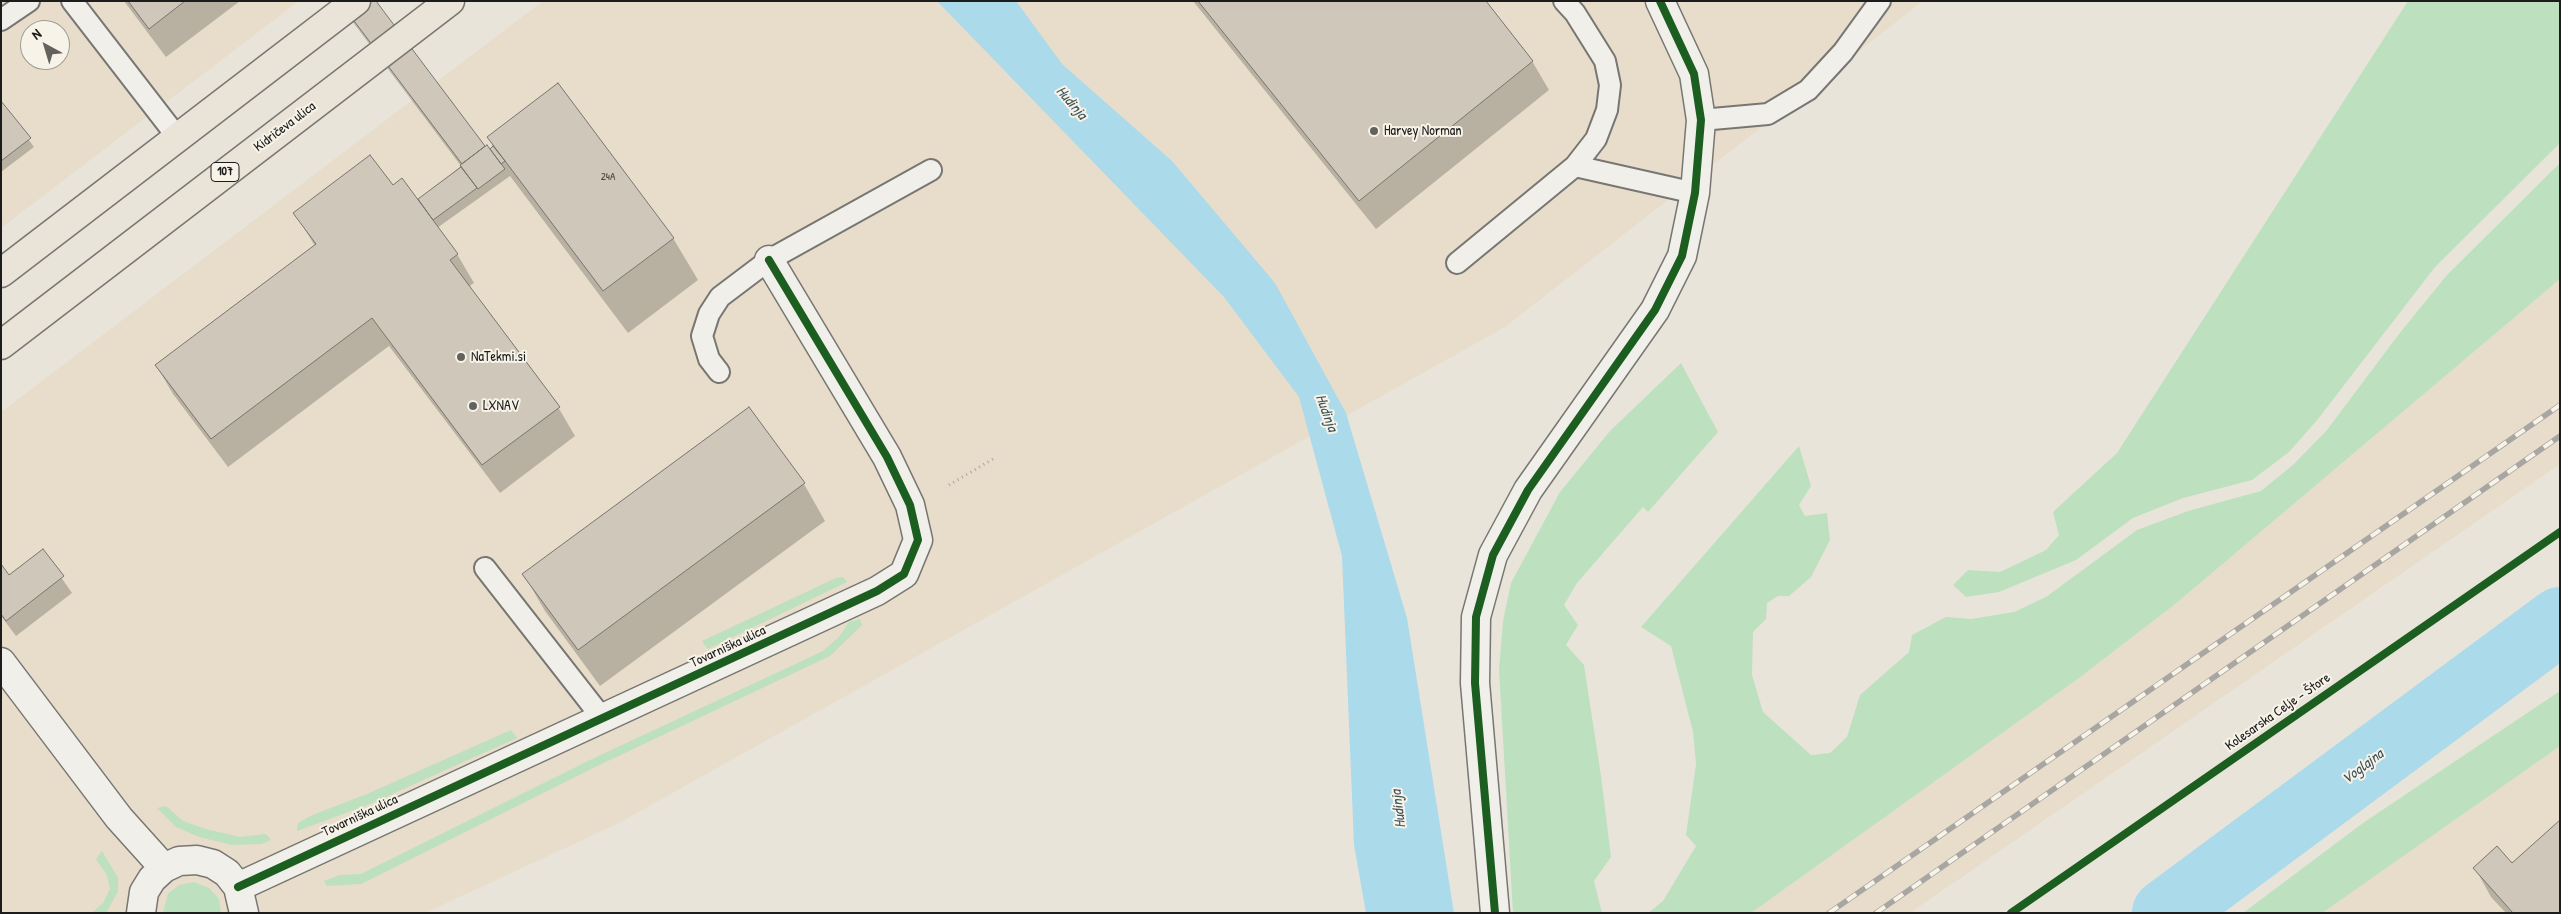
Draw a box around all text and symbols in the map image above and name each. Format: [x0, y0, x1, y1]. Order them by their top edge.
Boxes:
north arrow [20, 20, 70, 70]
text: N [27, 24, 45, 43]
water label: Hudinja [1052, 83, 1090, 123]
street label: Kidričeva ulica [251, 98, 319, 156]
place label: Harvey Norman [1384, 123, 1462, 139]
marker: Harvey Norman [1368, 125, 1380, 137]
road number: 107 [211, 162, 239, 182]
house number: 24A [601, 170, 615, 184]
place label: NaTekmi.si [471, 349, 526, 365]
marker: NaTekmi.si [455, 351, 467, 363]
water label: Hudinja [1311, 392, 1341, 434]
place label: LXNAV [483, 398, 519, 414]
marker: LXNAV [467, 400, 479, 412]
street label: Tovarniška ulica [688, 622, 768, 672]
street label: Kolesarska Celje - Štore [2222, 669, 2334, 755]
water label: Voglajna [2339, 746, 2387, 788]
water label: Hudinja [1388, 789, 1410, 829]
street label: Tovarniška ulica [320, 791, 400, 841]

